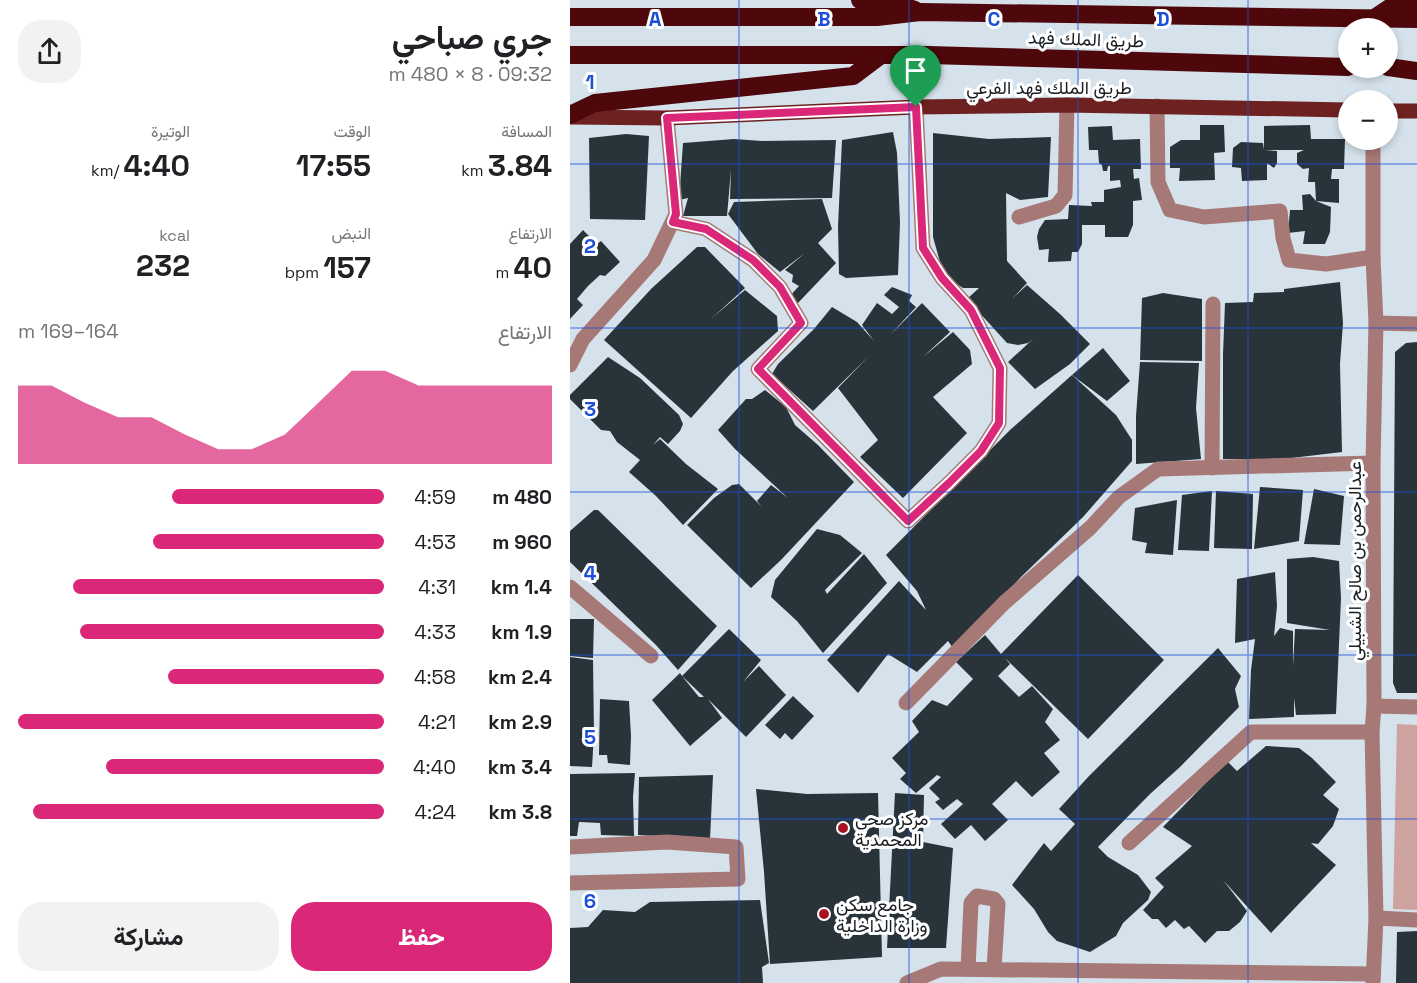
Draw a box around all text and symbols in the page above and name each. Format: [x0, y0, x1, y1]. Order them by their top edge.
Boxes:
text: A [649, 6, 662, 32]
text: B [817, 6, 831, 32]
text: C [988, 6, 1001, 32]
text: D [1156, 6, 1170, 32]
text: جري صباحي [392, 17, 552, 59]
map controls [1338, 18, 1398, 150]
button: + [1338, 18, 1398, 78]
button: share [18, 20, 81, 83]
street label: طريق الملك فهد [1028, 25, 1144, 53]
pin [890, 45, 941, 107]
icon: arrive [899, 54, 932, 87]
text: 09:32 · 8 × 480 m [388, 61, 552, 87]
text: 1 [585, 69, 595, 95]
street label: طريق الملك فهد الفرعي [966, 76, 1132, 103]
button: − [1338, 90, 1398, 150]
text: الوتيرة [151, 121, 190, 142]
text: الوقت [333, 121, 371, 142]
text: المسافة [501, 121, 552, 142]
text: 4:40 [123, 146, 190, 185]
text: 17:55 [296, 146, 371, 185]
text: 3.84 [488, 146, 552, 185]
text: /km [91, 160, 123, 181]
text: km [461, 160, 488, 181]
text: النبض [331, 223, 371, 244]
text: الارتفاع [509, 223, 552, 244]
text: kcal [159, 225, 190, 246]
text: 2 [584, 233, 596, 259]
text: 232 [136, 246, 190, 285]
text: 157 [323, 248, 371, 287]
text: 40 [513, 248, 552, 287]
text: bpm [285, 262, 323, 283]
text: m [496, 262, 513, 283]
text: 164–169 m [18, 318, 118, 344]
text: الارتفاع [498, 319, 552, 345]
text: 3 [584, 396, 596, 422]
street label: عبدالرحمن بن صالح الشبيلي [1343, 461, 1370, 661]
text: 4:59 [414, 484, 456, 510]
text: 480 m [492, 484, 552, 510]
text: 4:53 [414, 529, 456, 555]
text: 960 m [492, 529, 552, 555]
text: 4 [584, 560, 597, 586]
text: 4:31 [418, 574, 456, 600]
text: 1.4 km [491, 574, 552, 600]
text: 4:33 [414, 619, 456, 645]
text: 1.9 km [491, 619, 552, 645]
text: 4:58 [414, 664, 456, 690]
text: 2.4 km [488, 664, 552, 690]
text: 4:21 [418, 709, 456, 735]
text: 2.9 km [488, 709, 552, 735]
text: 5 [584, 724, 596, 750]
text: 4:40 [413, 754, 456, 780]
text: 3.4 km [488, 754, 552, 780]
text: 4:24 [414, 799, 456, 825]
text: 3.8 km [488, 799, 552, 825]
place label: مركز صحي المحمدية [855, 807, 928, 851]
marker: مركز صحي المحمدية [836, 821, 850, 835]
text: 6 [584, 888, 596, 914]
place label: جامع سكن وزارة الداخلية [836, 893, 928, 937]
button: مشاركة [18, 902, 279, 971]
button: حفظ [291, 902, 552, 971]
marker: جامع سكن وزارة الداخلية [817, 907, 831, 921]

